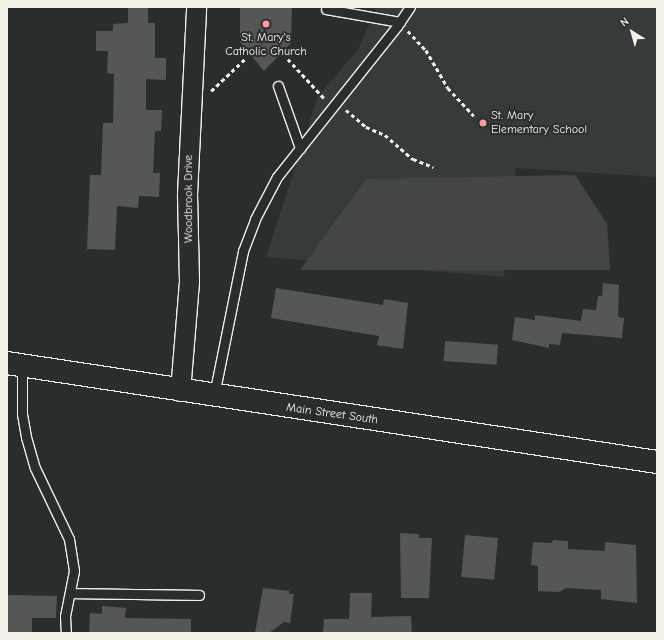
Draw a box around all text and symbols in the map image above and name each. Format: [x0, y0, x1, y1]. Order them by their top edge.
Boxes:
north arrow [612, 12, 652, 52]
text: N [618, 15, 631, 29]
marker: St. Mary's Catholic Church [261, 19, 271, 29]
place label: St. Mary's Catholic Church [225, 31, 307, 59]
place label: St. Mary Elementary School [491, 109, 587, 137]
marker: St. Mary Elementary School [478, 118, 488, 128]
street label: Woodbrook Drive [182, 155, 196, 243]
street label: Main Street South [285, 400, 379, 428]

